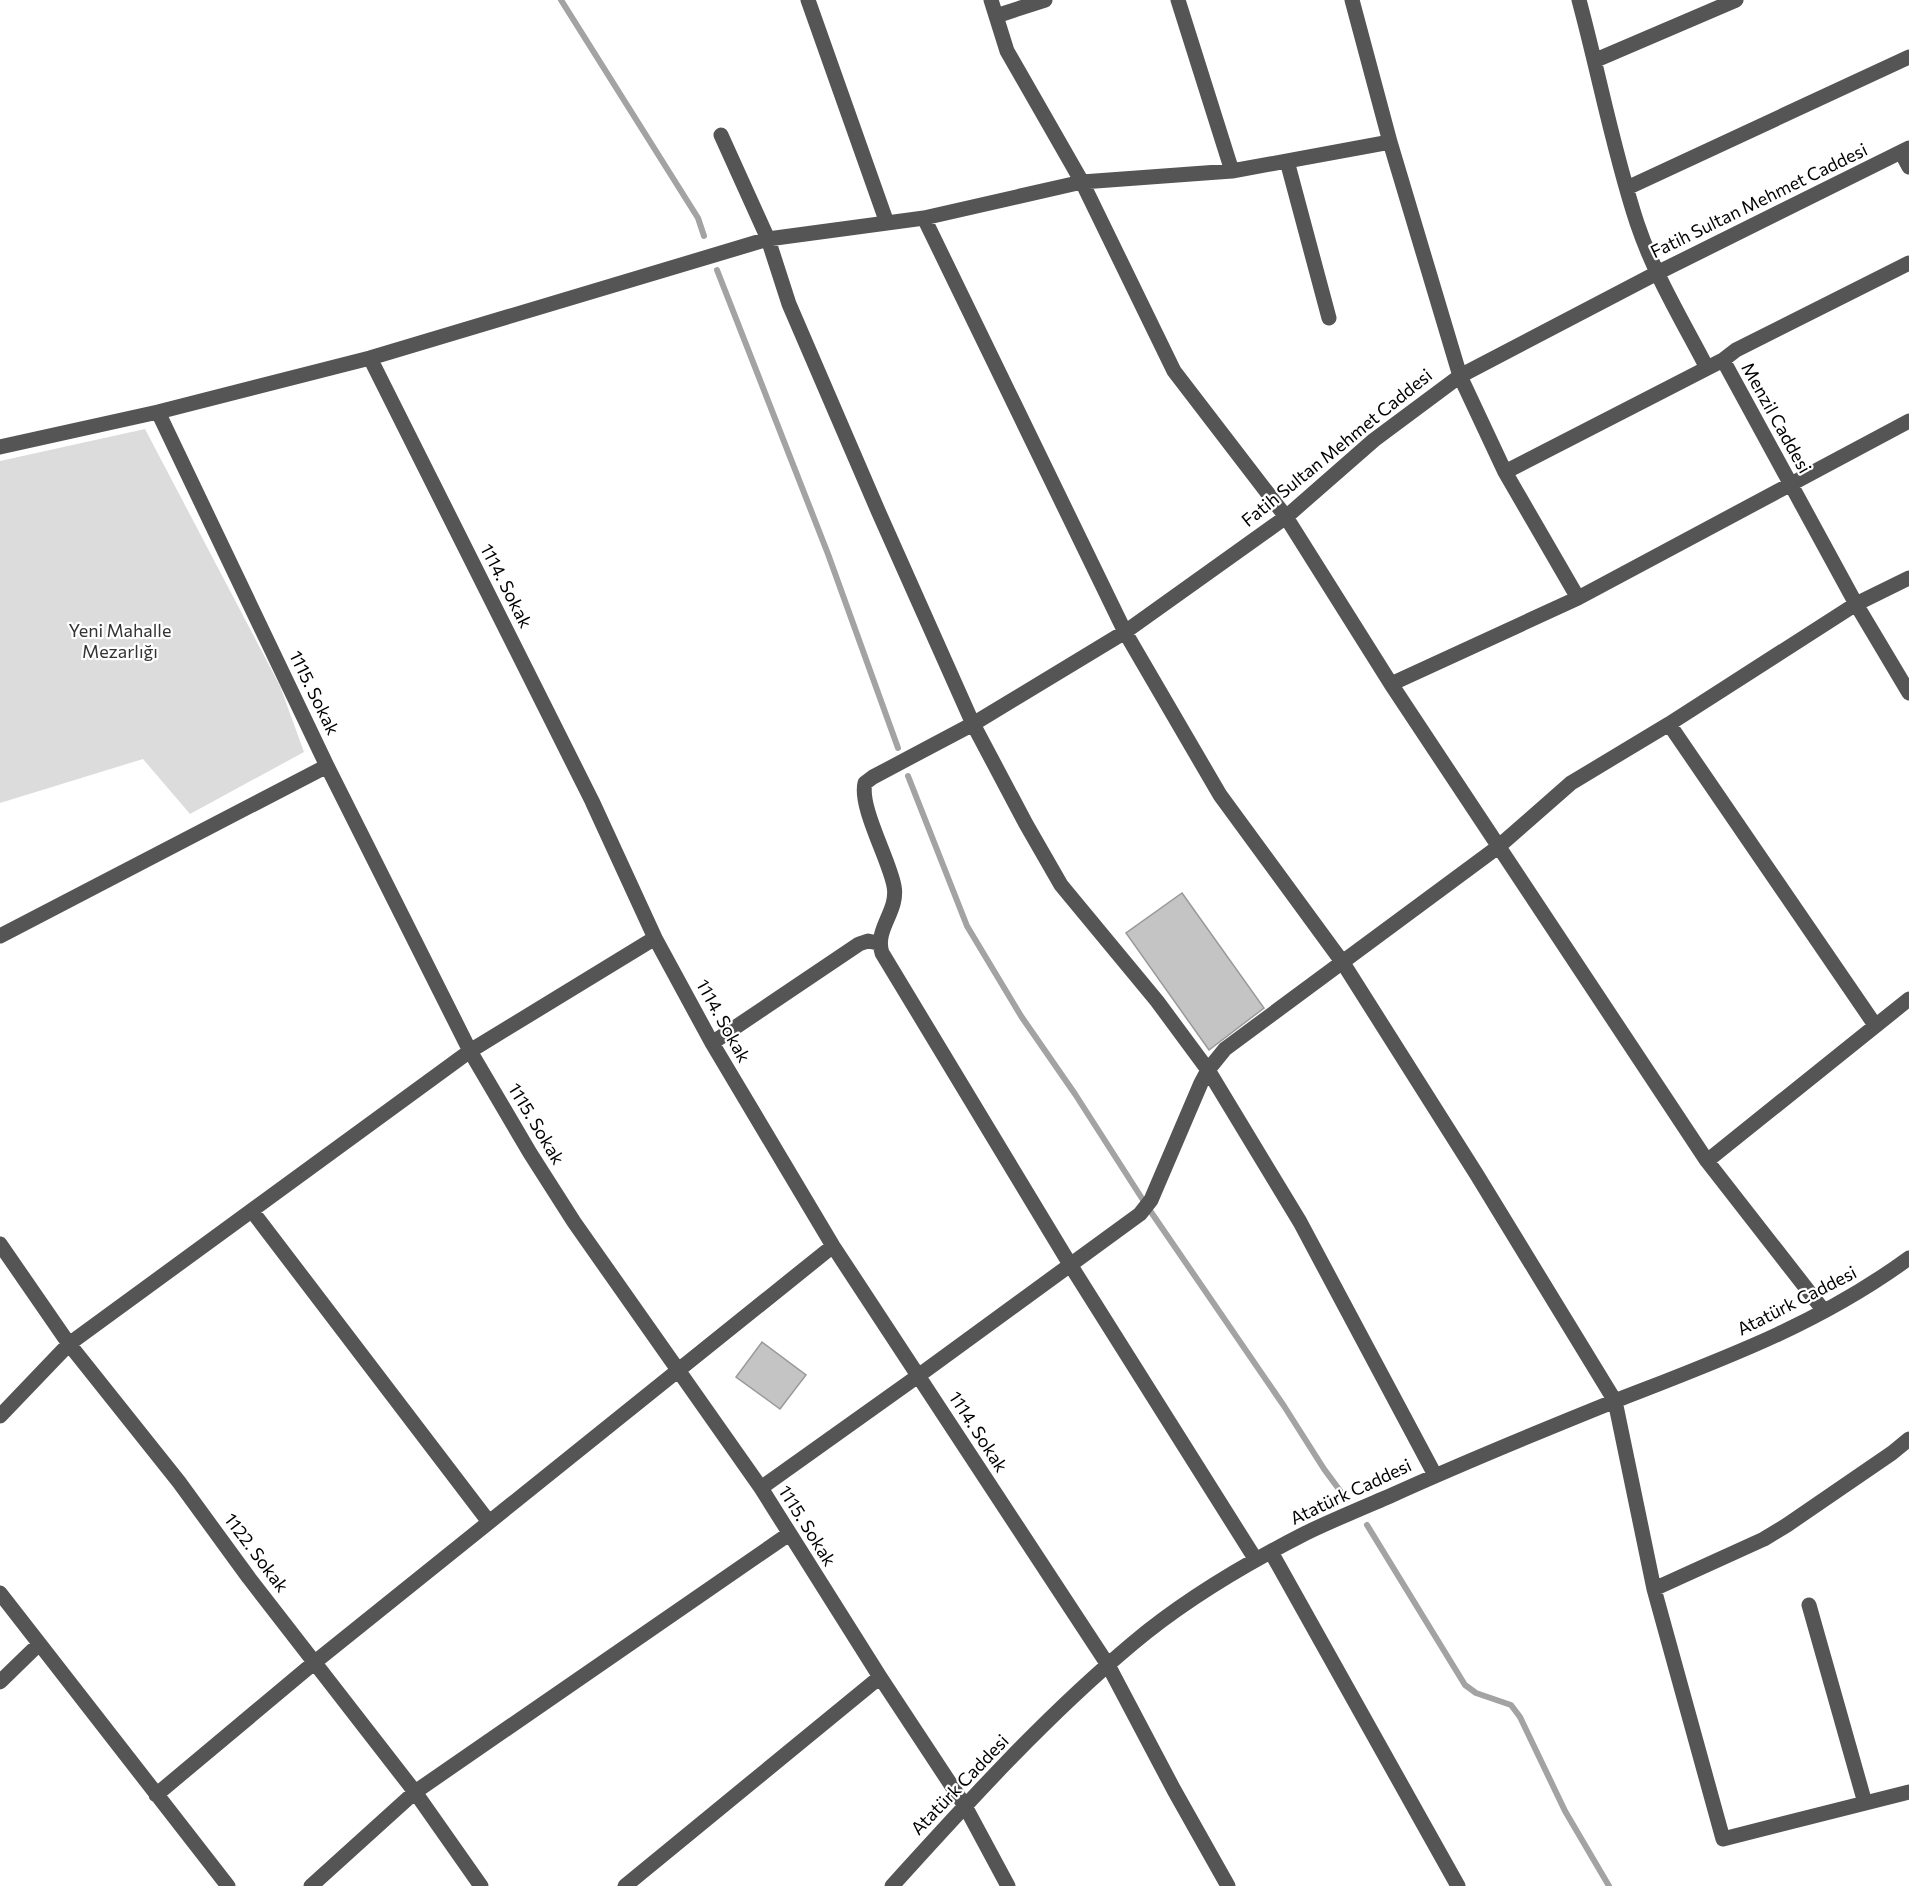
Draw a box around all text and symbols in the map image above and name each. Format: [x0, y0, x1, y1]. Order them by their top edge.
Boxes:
street label: Fatih Sultan Mehmet Caddesi [1647, 138, 1871, 262]
street label: Menzil Caddesi [1737, 358, 1816, 477]
street label: Fatih Sultan Mehmet Caddesi [1237, 364, 1436, 531]
street label: 1114. Sokak [476, 540, 538, 632]
park label: Yeni Mahalle Mezarlığı [69, 619, 171, 662]
street label: 1115. Sokak [285, 647, 345, 739]
street label: 1114. Sokak [692, 975, 756, 1066]
street label: 1115. Sokak [504, 1079, 570, 1168]
street label: Atatürk Caddesi [1733, 1261, 1860, 1340]
street label: 1114. Sokak [945, 1387, 1013, 1476]
street label: Atatürk Caddesi [1286, 1453, 1415, 1529]
street label: 1115. Sokak [774, 1481, 841, 1570]
street label: 1122. Sokak [220, 1509, 294, 1596]
street label: Atatürk Caddesi [906, 1729, 1013, 1839]

